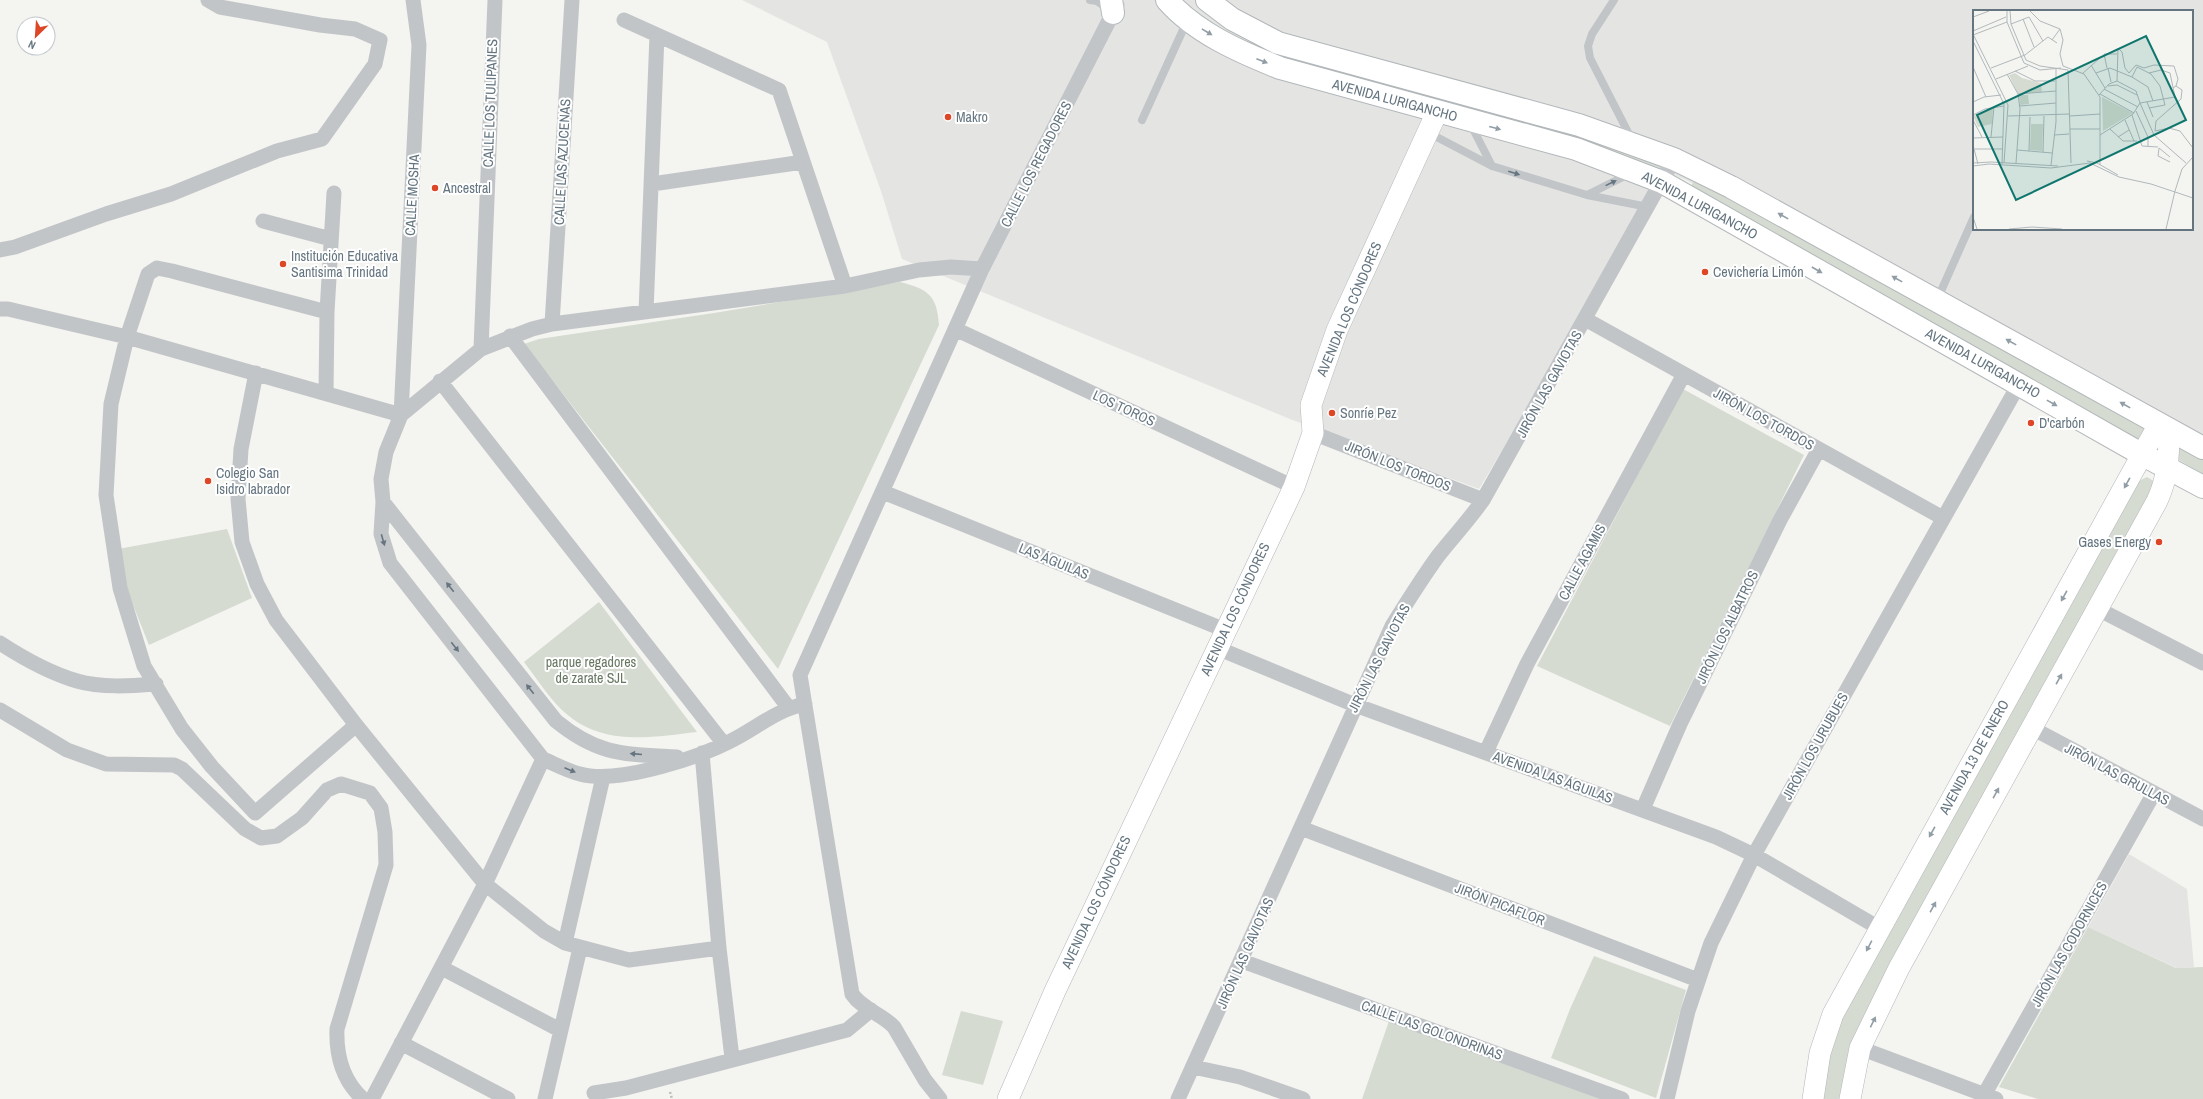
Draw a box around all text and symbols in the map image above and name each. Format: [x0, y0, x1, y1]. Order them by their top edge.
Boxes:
inset map [1973, 10, 2193, 230]
north arrow [16, 16, 56, 56]
one-way arrow [1201, 29, 1213, 36]
text: N [26, 37, 38, 53]
street label: CALLE LOS TULIPANES [479, 38, 501, 168]
one-way arrow [1257, 59, 1269, 65]
street label: AVENIDA LURIGANCHO [1330, 74, 1460, 125]
street label: CALLE LAS AZUCENAS [550, 98, 574, 226]
street label: CALLE LOS REGADORES [996, 98, 1076, 230]
place label: Makro [956, 108, 988, 126]
marker: Makro [943, 112, 953, 122]
one-way arrow [1489, 125, 1501, 131]
street label: CALLE MOSHA [401, 153, 423, 236]
street label: AVENIDA LURIGANCHO [1638, 166, 1761, 243]
one-way arrow [1508, 170, 1520, 176]
place label: Ancestral [442, 179, 491, 197]
one-way arrow [1605, 180, 1617, 186]
marker: Ancestral [430, 183, 440, 193]
one-way arrow [1777, 213, 1789, 220]
street label: AVENIDA LOS CÓNDORES [1312, 239, 1386, 380]
place label: Institución Educativa Santisima Trinidad [291, 247, 399, 281]
marker: Institución Educativa Santisima Trinidad [278, 259, 288, 269]
place label: Cevichería Limón [1713, 263, 1804, 281]
one-way arrow [1811, 266, 1823, 273]
marker: Cevichería Limón [1700, 267, 1710, 277]
one-way arrow [1891, 276, 1903, 283]
street label: AVENIDA LURIGANCHO [1921, 323, 2044, 402]
street label: JIRÓN LAS GAVIOTAS [1512, 327, 1586, 441]
one-way arrow [2005, 339, 2017, 346]
street label: JIRÓN LOS TORDOS [1710, 384, 1818, 454]
street label: LOS TOROS [1090, 386, 1158, 430]
one-way arrow [2046, 399, 2058, 406]
one-way arrow [2119, 402, 2130, 408]
place label: Sonríe Pez [1340, 404, 1397, 422]
marker: Sonríe Pez [1327, 408, 1337, 418]
place label: D'carbón [2039, 414, 2085, 432]
marker: D'carbón [2026, 418, 2036, 428]
street label: JIRÓN LOS TORDOS [1342, 437, 1454, 496]
place label: Colegio San Isidro labrador [216, 464, 290, 498]
marker: Colegio San Isidro labrador [203, 476, 213, 486]
one-way arrow [2123, 477, 2130, 489]
street label: CALLE AGAMIS [1554, 521, 1610, 603]
place label: Gases Energy [2078, 533, 2151, 551]
one-way arrow [380, 535, 386, 547]
marker: Gases Energy [2154, 537, 2164, 547]
street label: LAS ÁGUILAS [1016, 539, 1092, 583]
street label: AVENIDA LOS CÓNDORES [1196, 539, 1274, 679]
street label: JIRÓN LOS ALBATROS [1692, 567, 1762, 686]
one-way arrow [446, 581, 454, 592]
one-way arrow [2060, 591, 2067, 602]
street label: JIRÓN LAS GAVIOTAS [1344, 600, 1414, 715]
one-way arrow [451, 641, 459, 652]
park label: parque regadores de zarate SJL [546, 653, 637, 687]
one-way arrow [2055, 673, 2062, 685]
one-way arrow [526, 683, 535, 694]
street label: JIRÓN LOS URUBUES [1778, 689, 1852, 803]
street label: AVENIDA 13 DE ENERO [1935, 697, 2013, 818]
street label: JIRÓN LAS GRULLAS [2062, 739, 2173, 809]
street label: AVENIDA LAS ÁGUILAS [1490, 747, 1616, 807]
one-way arrow [630, 751, 642, 758]
one-way arrow [565, 768, 577, 774]
one-way arrow [1992, 787, 1999, 799]
one-way arrow [1929, 826, 1935, 838]
street label: AVENIDA LOS CÓNDORES [1057, 832, 1135, 972]
street label: JIRÓN LAS CODORNICES [2027, 878, 2111, 1010]
street label: JIRÓN PICAFLOR [1452, 879, 1548, 929]
street label: JIRÓN LAS GAVIOTAS [1212, 894, 1278, 1011]
one-way arrow [1929, 901, 1936, 913]
one-way arrow [1866, 940, 1872, 952]
street label: CALLE LAS GOLONDRINAS [1359, 996, 1506, 1064]
one-way arrow [1870, 1016, 1876, 1028]

